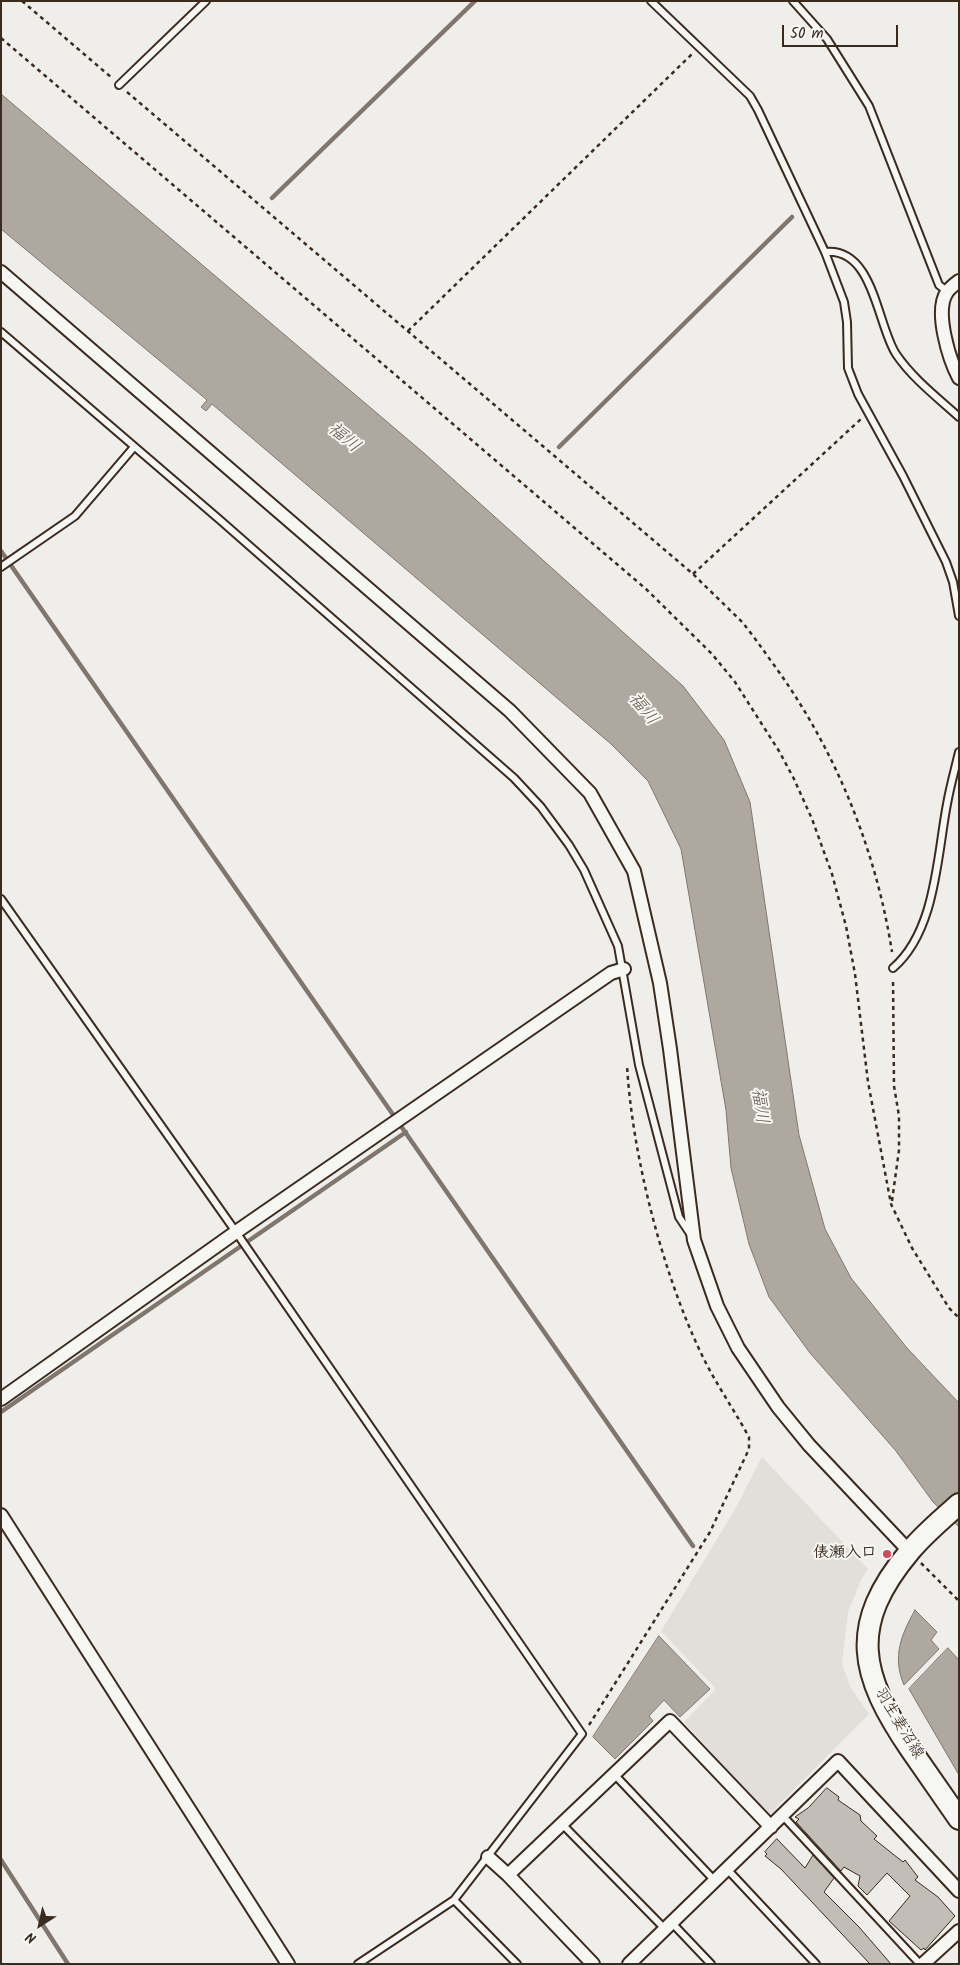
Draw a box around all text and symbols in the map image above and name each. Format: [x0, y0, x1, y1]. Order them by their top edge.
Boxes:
scale bar [785, 15, 901, 47]
text: 50 m [790, 22, 824, 46]
water label: 福川 [322, 419, 364, 459]
water label: 福川 [622, 689, 662, 731]
water label: 福川 [745, 1087, 771, 1125]
place label: 俵瀬入口 [813, 1544, 877, 1564]
marker: 俵瀬入口 [881, 1548, 893, 1560]
street label: 羽生妻沼線 [869, 1685, 927, 1763]
north arrow [15, 1900, 65, 1950]
text: N [21, 1926, 41, 1949]

